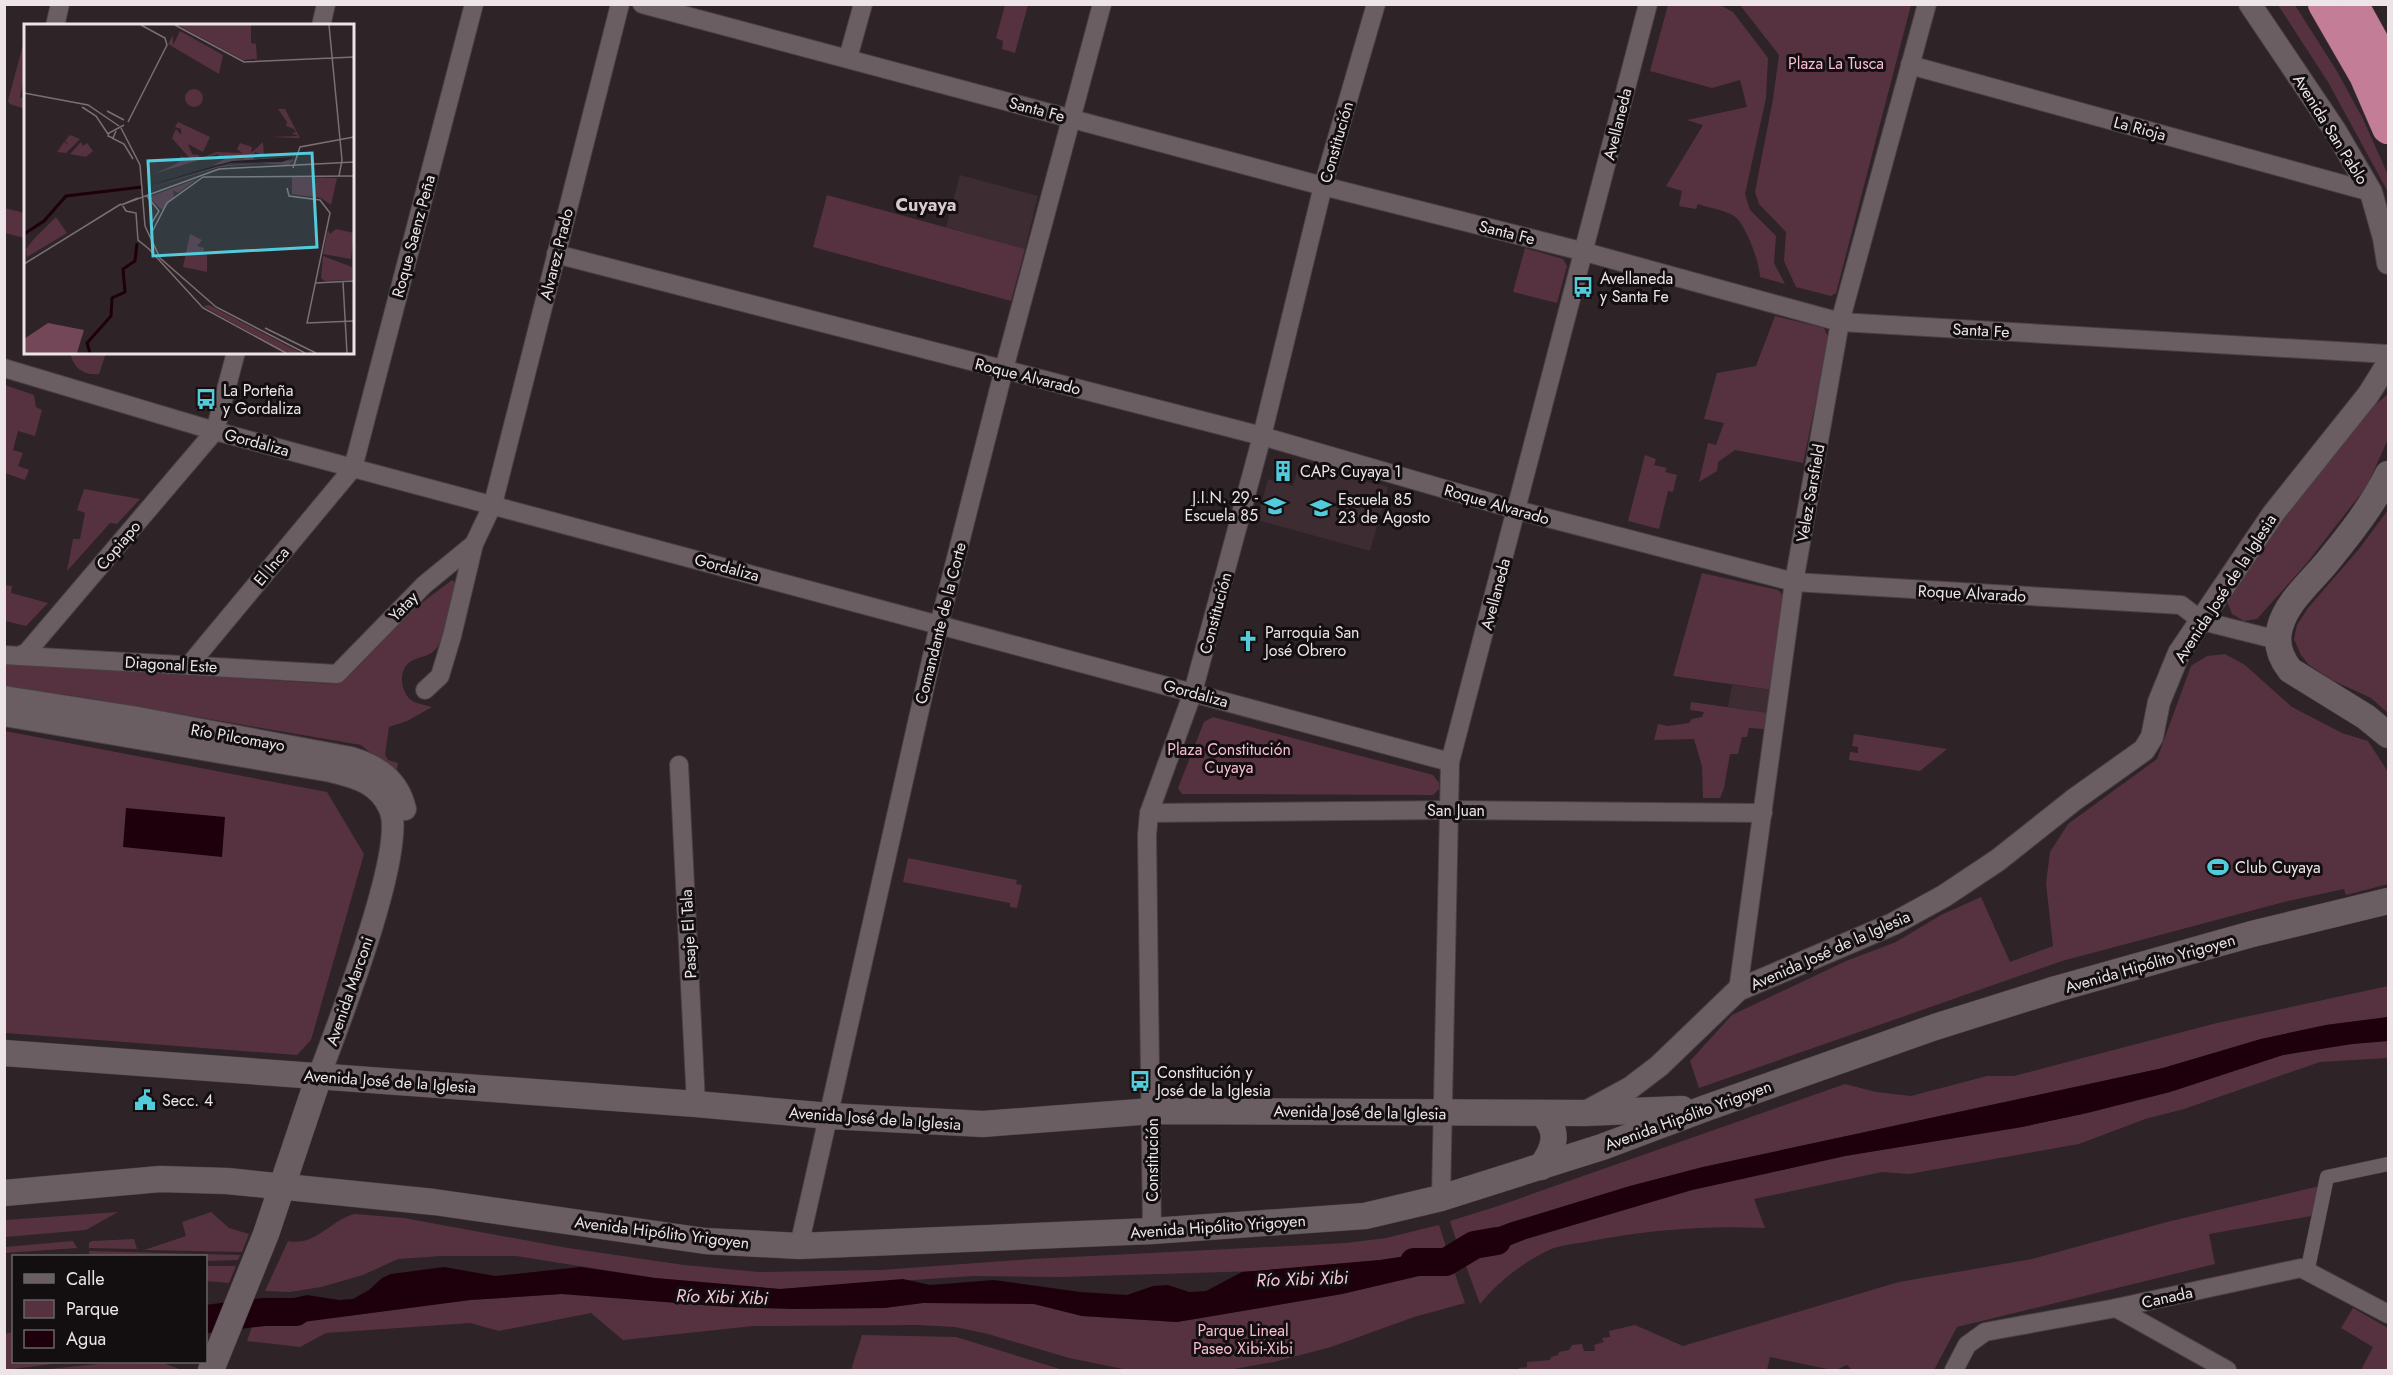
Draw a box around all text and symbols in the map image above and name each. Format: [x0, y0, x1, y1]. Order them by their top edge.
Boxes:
inset map [24, 24, 354, 354]
park label: Plaza La Tusca [1788, 52, 1884, 75]
street label: Avenida San Pablo [2287, 70, 2374, 189]
street label: Avellaneda [1597, 86, 1638, 162]
street label: Santa Fe [1006, 91, 1067, 128]
street label: Constitución [1314, 99, 1359, 186]
street label: La Rioja [2111, 110, 2169, 146]
street label: Roque Saenz Peña [386, 172, 441, 300]
district label: Cuyaya [895, 192, 957, 218]
street label: Alvarez Prado [534, 206, 579, 302]
street label: Santa Fe [1476, 214, 1537, 251]
place label: Avellaneda y Santa Fe [1600, 267, 1673, 308]
bus stop icon: Avellaneda y Santa Fe [1571, 275, 1595, 299]
street label: Santa Fe [1952, 318, 2010, 343]
street label: Roque Alvarado [973, 352, 1083, 401]
place label: La Porteña y Gordaliza [223, 379, 301, 420]
bus stop icon: La Porteña y Gordaliza [194, 387, 218, 411]
street label: Gordaliza [222, 423, 292, 462]
street label: Velez Sarsfield [1791, 442, 1830, 544]
building icon: CAPs Cuyaya 1 [1271, 459, 1295, 483]
place label: CAPs Cuyaya 1 [1300, 460, 1402, 483]
street label: Roque Alvarado [1442, 479, 1552, 531]
place label: J.I.N. 29 - Escuela 85 [1185, 486, 1259, 527]
place label: Escuela 85 23 de Agosto [1338, 488, 1431, 529]
school or university icon: J.I.N. 29 - Escuela 85 [1263, 494, 1287, 518]
school or university icon: Escuela 85 23 de Agosto [1309, 496, 1333, 520]
street label: Avenida José de la Iglesia [2169, 510, 2282, 667]
street label: Copiapo [91, 515, 146, 575]
street label: Comandante de la Corte [909, 540, 972, 706]
street label: El Inca [248, 542, 295, 591]
street label: Gordaliza [692, 548, 762, 587]
street label: Avellaneda [1475, 556, 1516, 633]
street label: Constitución [1194, 570, 1237, 657]
street label: Roque Alvarado [1917, 579, 2027, 608]
street label: Yatay [383, 586, 424, 626]
place label: Parroquia San José Obrero [1263, 621, 1360, 662]
church icon: Parroquia San José Obrero [1236, 629, 1260, 653]
street label: Diagonal Este [124, 651, 218, 678]
street label: Gordaliza [1161, 674, 1231, 713]
street label: Río Pilcomayo [189, 718, 287, 757]
park label: Plaza Constitución Cuyaya [1167, 738, 1291, 779]
street label: San Juan [1427, 799, 1485, 822]
sports icon: Club Cuyaya [2206, 855, 2230, 879]
place label: Club Cuyaya [2235, 856, 2321, 879]
street label: Pasaje El Tala [675, 889, 702, 979]
street label: Avenida José de la Iglesia [1747, 905, 1914, 996]
street label: Avenida Hipólito Yrigoyen [2062, 928, 2238, 999]
street label: Avenida Marconi [320, 934, 379, 1049]
place label: Constitución y José de la Iglesia [1155, 1061, 1271, 1102]
street label: Avenida José de la Iglesia [303, 1064, 477, 1099]
bus stop icon: Constitución y José de la Iglesia [1128, 1069, 1152, 1093]
street label: Avenida Hipólito Yrigoyen [1602, 1075, 1775, 1156]
public building icon: Secc. 4 [133, 1088, 157, 1112]
place label: Secc. 4 [162, 1089, 213, 1112]
street label: Avenida José de la Iglesia [1273, 1099, 1446, 1126]
street label: Avenida José de la Iglesia [788, 1101, 962, 1136]
street label: Constitución [1141, 1118, 1164, 1202]
street label: Avenida Hipólito Yrigoyen [1129, 1209, 1307, 1244]
street label: Avenida Hipólito Yrigoyen [573, 1210, 751, 1255]
legend [12, 1255, 207, 1363]
water label: Río Xibi Xibi [1255, 1264, 1349, 1294]
text: Calle [66, 1266, 105, 1292]
street label: Canada [2139, 1281, 2195, 1314]
water label: Río Xibi Xibi [675, 1282, 769, 1312]
text: Parque [66, 1296, 119, 1322]
park label: Parque Lineal Paseo Xibi-Xibi [1193, 1319, 1293, 1360]
text: Agua [66, 1326, 106, 1352]

